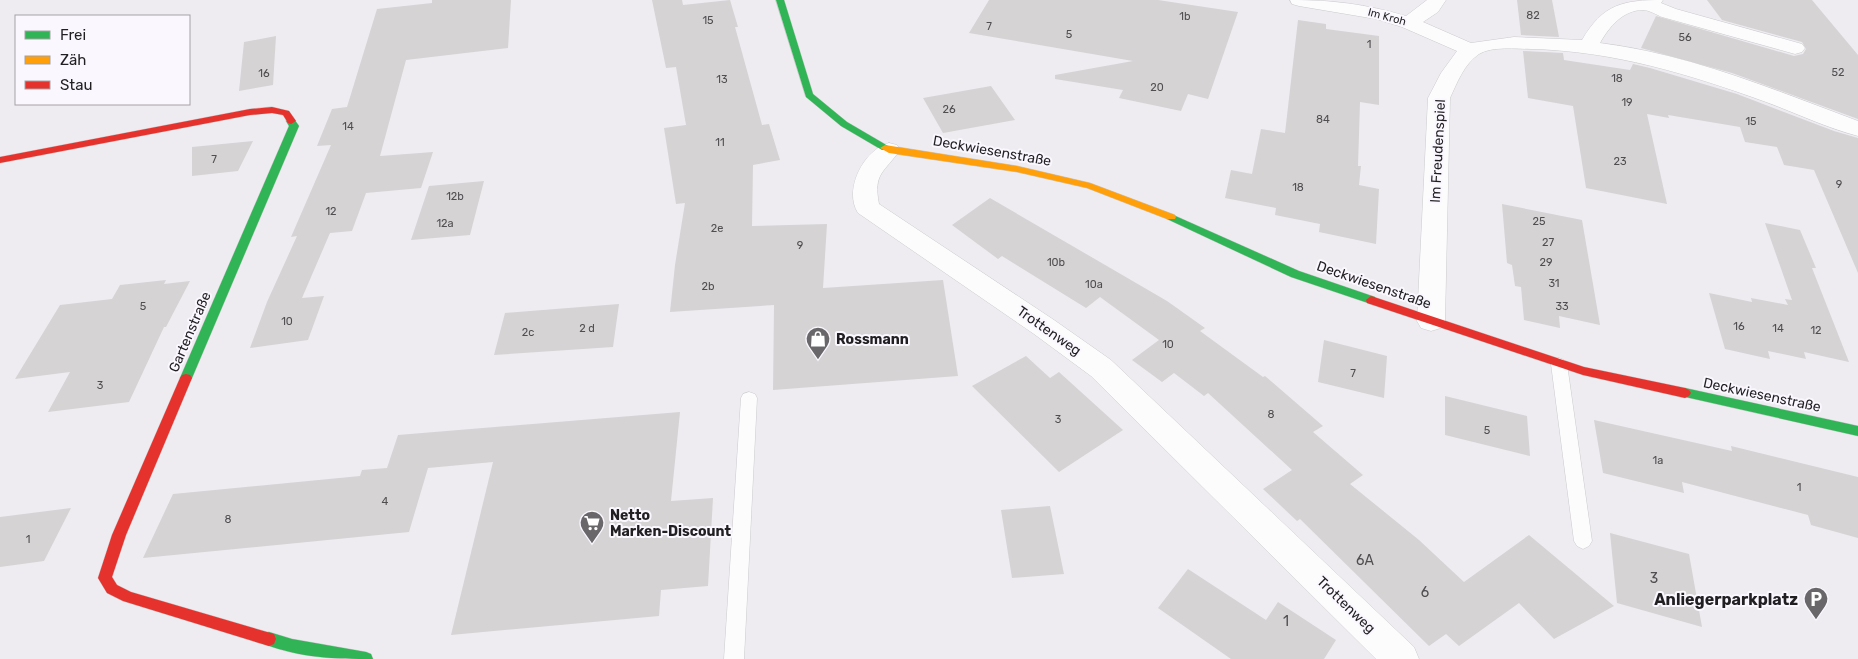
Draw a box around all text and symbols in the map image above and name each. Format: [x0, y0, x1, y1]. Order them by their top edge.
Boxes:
street label: Im Kroh [1366, 6, 1408, 28]
house number: 82 [1526, 9, 1540, 22]
house number: 1b [1179, 10, 1191, 23]
house number: 15 [702, 14, 714, 27]
legend [15, 15, 190, 105]
house number: 7 [986, 20, 992, 33]
text: Frei [60, 26, 86, 44]
house number: 5 [1066, 28, 1073, 41]
house number: 56 [1678, 31, 1692, 44]
house number: 1 [1367, 38, 1371, 51]
text: Zäh [60, 51, 86, 69]
house number: 52 [1832, 66, 1845, 79]
house number: 16 [258, 67, 270, 80]
house number: 18 [1611, 72, 1623, 85]
house number: 13 [716, 73, 728, 86]
text: Stau [60, 76, 93, 94]
house number: 20 [1150, 81, 1164, 94]
house number: 19 [1621, 96, 1633, 109]
street label: Im Freudenspiel [1427, 99, 1449, 203]
house number: 26 [942, 103, 956, 116]
house number: 84 [1316, 113, 1330, 126]
house number: 15 [1745, 115, 1757, 128]
house number: 14 [342, 120, 354, 133]
street label: Deckwiesenstraße [931, 132, 1053, 170]
house number: 11 [715, 136, 725, 149]
house number: 7 [211, 153, 217, 166]
house number: 23 [1613, 155, 1627, 168]
house number: 9 [1836, 178, 1842, 191]
house number: 18 [1292, 181, 1304, 194]
house number: 12b [446, 190, 464, 203]
house number: 12 [325, 205, 337, 218]
house number: 25 [1533, 215, 1546, 228]
house number: 12a [436, 217, 454, 230]
house number: 2e [711, 222, 723, 235]
house number: 27 [1542, 236, 1554, 249]
house number: 9 [797, 239, 803, 252]
house number: 10b [1047, 256, 1065, 269]
house number: 29 [1540, 256, 1552, 269]
street label: Deckwiesenstraße [1315, 257, 1434, 313]
house number: 31 [1548, 277, 1560, 290]
house number: 10a [1085, 278, 1103, 291]
house number: 2b [701, 280, 715, 293]
street label: Gartenstraße [165, 289, 215, 375]
house number: 5 [140, 300, 147, 313]
house number: 33 [1555, 300, 1569, 313]
street label: Trottenweg [1014, 303, 1084, 359]
house number: 10 [281, 315, 293, 328]
house number: 16 [1733, 320, 1745, 333]
house number: 2 d [579, 322, 595, 335]
house number: 14 [1772, 322, 1784, 335]
house number: 12 [1810, 324, 1822, 337]
house number: 2c [522, 326, 534, 339]
shop icon: Rossmann [805, 326, 831, 360]
place label: Rossmann [836, 331, 909, 348]
house number: 10 [1162, 338, 1174, 351]
house number: 7 [1350, 367, 1356, 380]
street label: Deckwiesenstraße [1702, 374, 1823, 416]
house number: 3 [97, 379, 104, 392]
house number: 8 [1268, 408, 1275, 421]
house number: 3 [1055, 413, 1062, 426]
house number: 5 [1484, 424, 1491, 437]
house number: 1a [1653, 454, 1663, 467]
house number: 1 [1797, 481, 1801, 494]
house number: 4 [382, 495, 389, 508]
place label: Netto Marken-Discount [610, 507, 732, 540]
supermarket icon: Netto Marken-Discount [579, 510, 605, 544]
house number: 8 [225, 513, 232, 526]
house number: 1 [26, 533, 30, 546]
house number: 6A [1356, 552, 1375, 569]
house number: 3 [1650, 570, 1658, 587]
street label: Trottenweg [1313, 573, 1379, 637]
house number: 6 [1421, 584, 1429, 601]
parking icon: Anliegerparkplatz [1803, 586, 1829, 620]
place label: Anliegerparkplatz [1654, 590, 1798, 609]
house number: 1 [1283, 613, 1289, 630]

